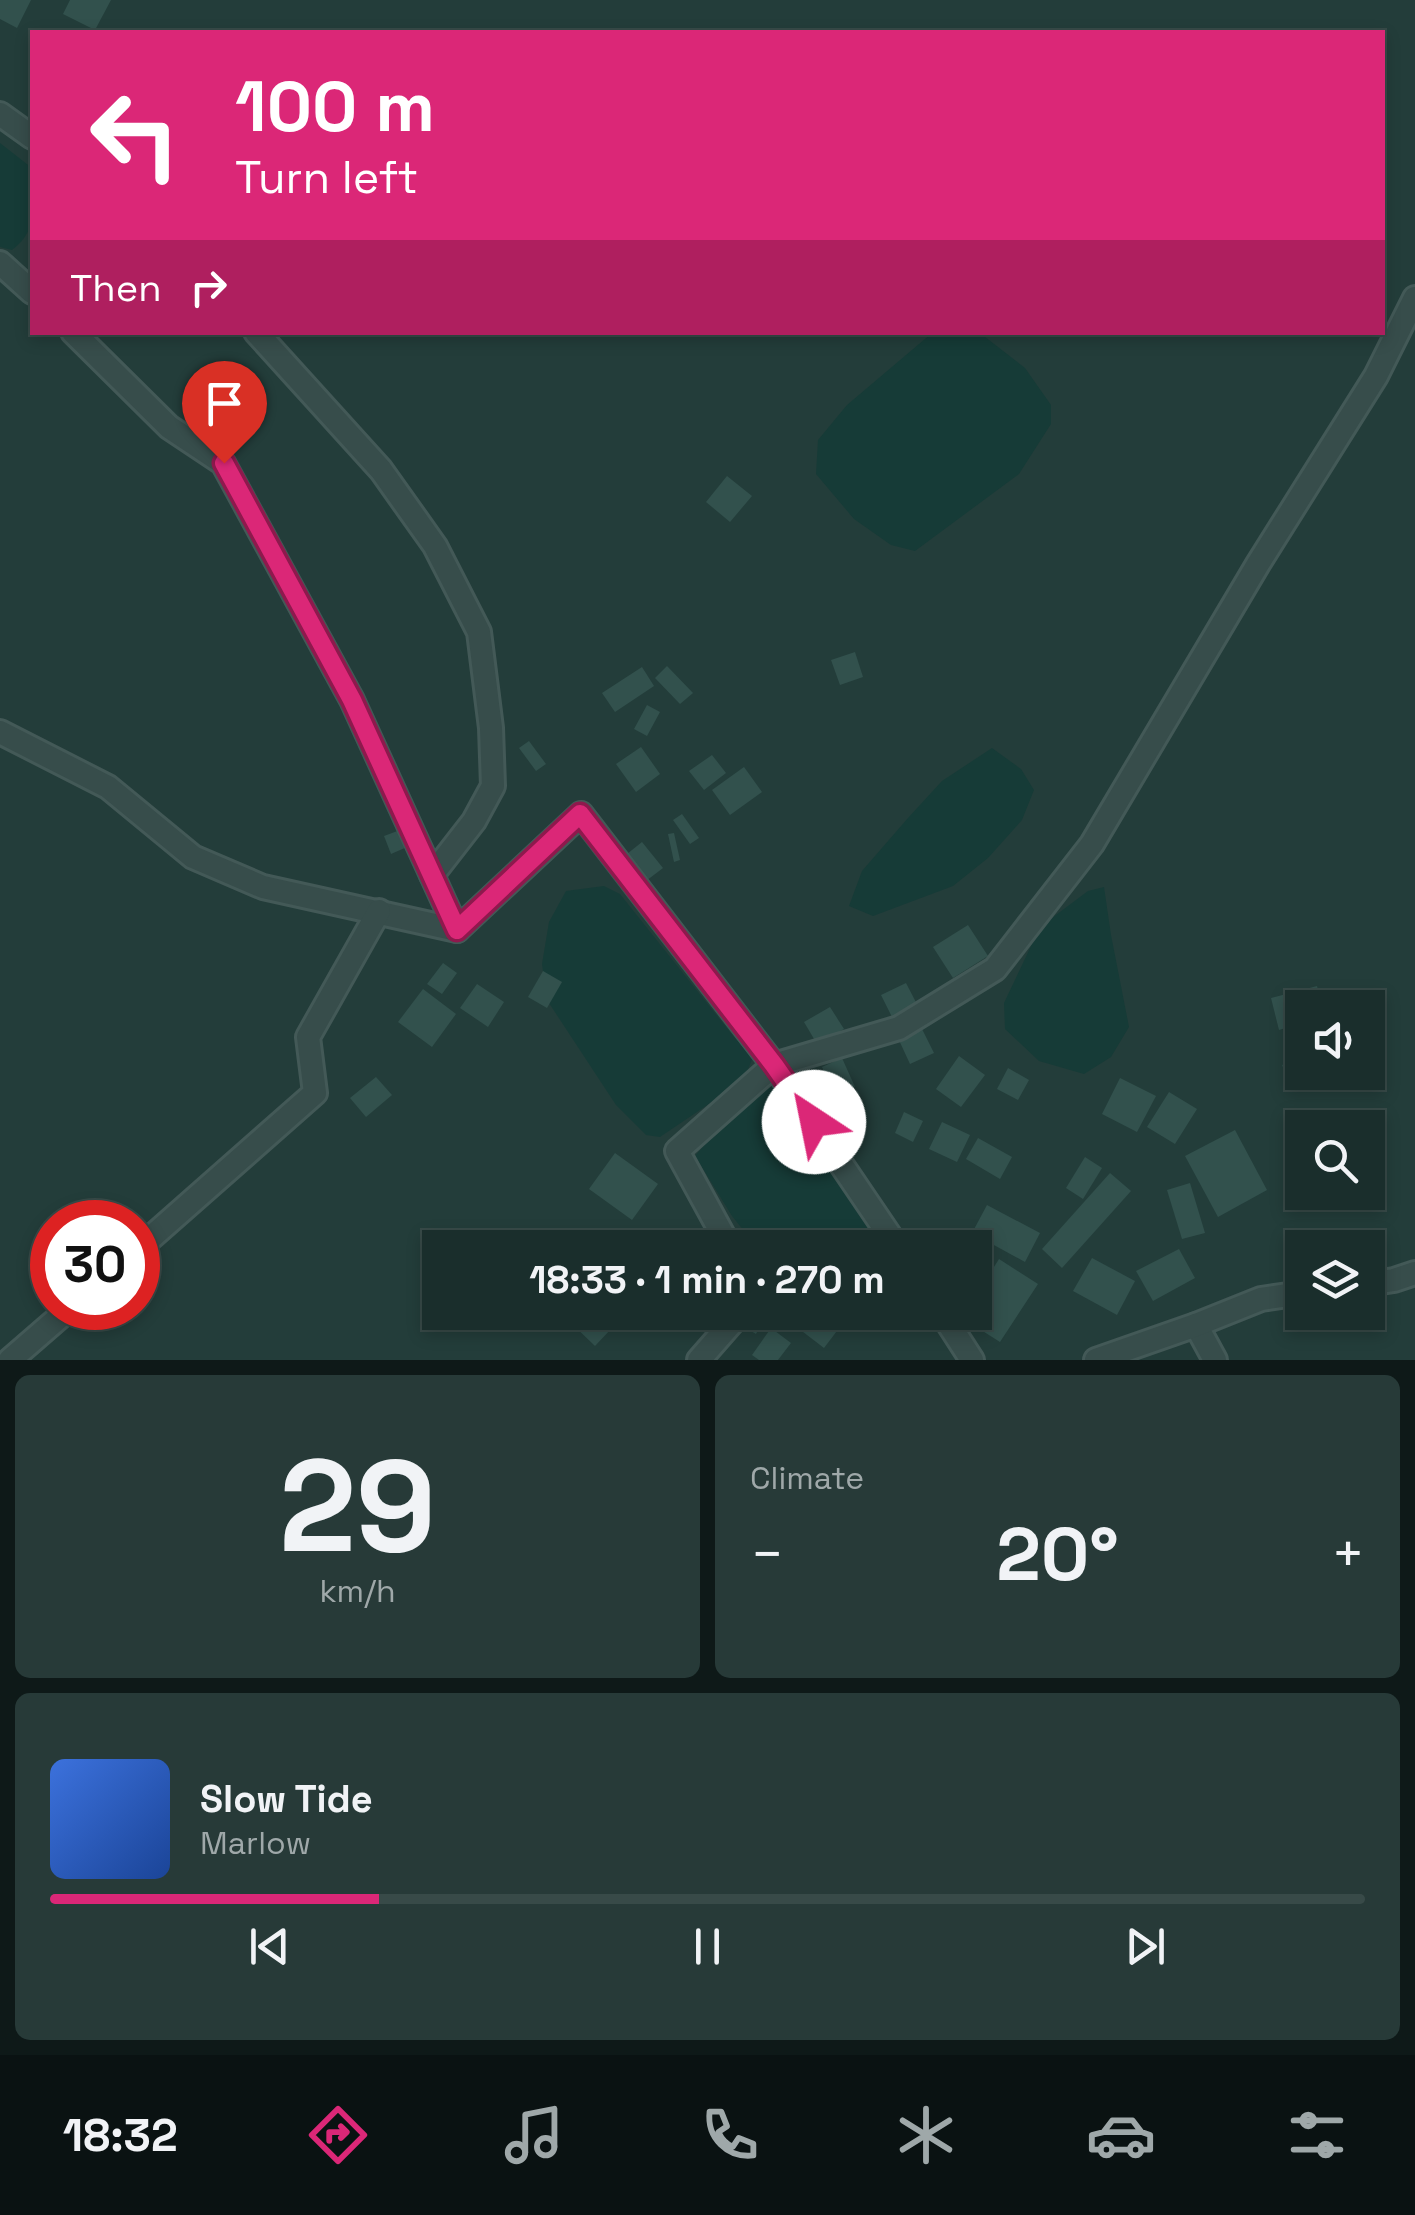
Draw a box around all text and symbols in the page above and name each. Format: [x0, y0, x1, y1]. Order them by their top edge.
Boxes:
text: 100 m [235, 62, 435, 151]
icon: left [70, 70, 200, 200]
text: Turn left [235, 149, 418, 206]
icon: right [181, 260, 236, 315]
text: Then [70, 264, 161, 312]
pin [182, 361, 267, 464]
icon: arrive [197, 376, 252, 431]
map controls [1285, 990, 1385, 1330]
button: sound [1285, 990, 1385, 1090]
position arrow [762, 1070, 866, 1174]
button: search [1285, 1110, 1385, 1210]
speed limit sign: 30 [30, 1200, 160, 1330]
button: layers [1285, 1230, 1385, 1330]
text: 18:33 · 1 min · 270 m [529, 1256, 885, 1304]
text: 29 [279, 1423, 436, 1589]
text: Climate [750, 1458, 864, 1498]
text: 20° [996, 1506, 1119, 1602]
text: − [750, 1519, 784, 1589]
text: + [1331, 1519, 1365, 1589]
text: km/h [319, 1571, 396, 1611]
text: Slow Tide [200, 1775, 373, 1823]
text: Marlow [200, 1823, 311, 1863]
icon: previous [242, 1919, 297, 1974]
icon: pause [680, 1919, 735, 1974]
icon: next [1118, 1919, 1173, 1974]
icon: directions [303, 2100, 373, 2170]
icon: music [499, 2100, 569, 2170]
icon: phone [695, 2100, 765, 2170]
icon: climate [891, 2100, 961, 2170]
icon: car [1086, 2100, 1156, 2170]
icon: filters [1282, 2100, 1352, 2170]
text: 18:32 [63, 2107, 178, 2164]

